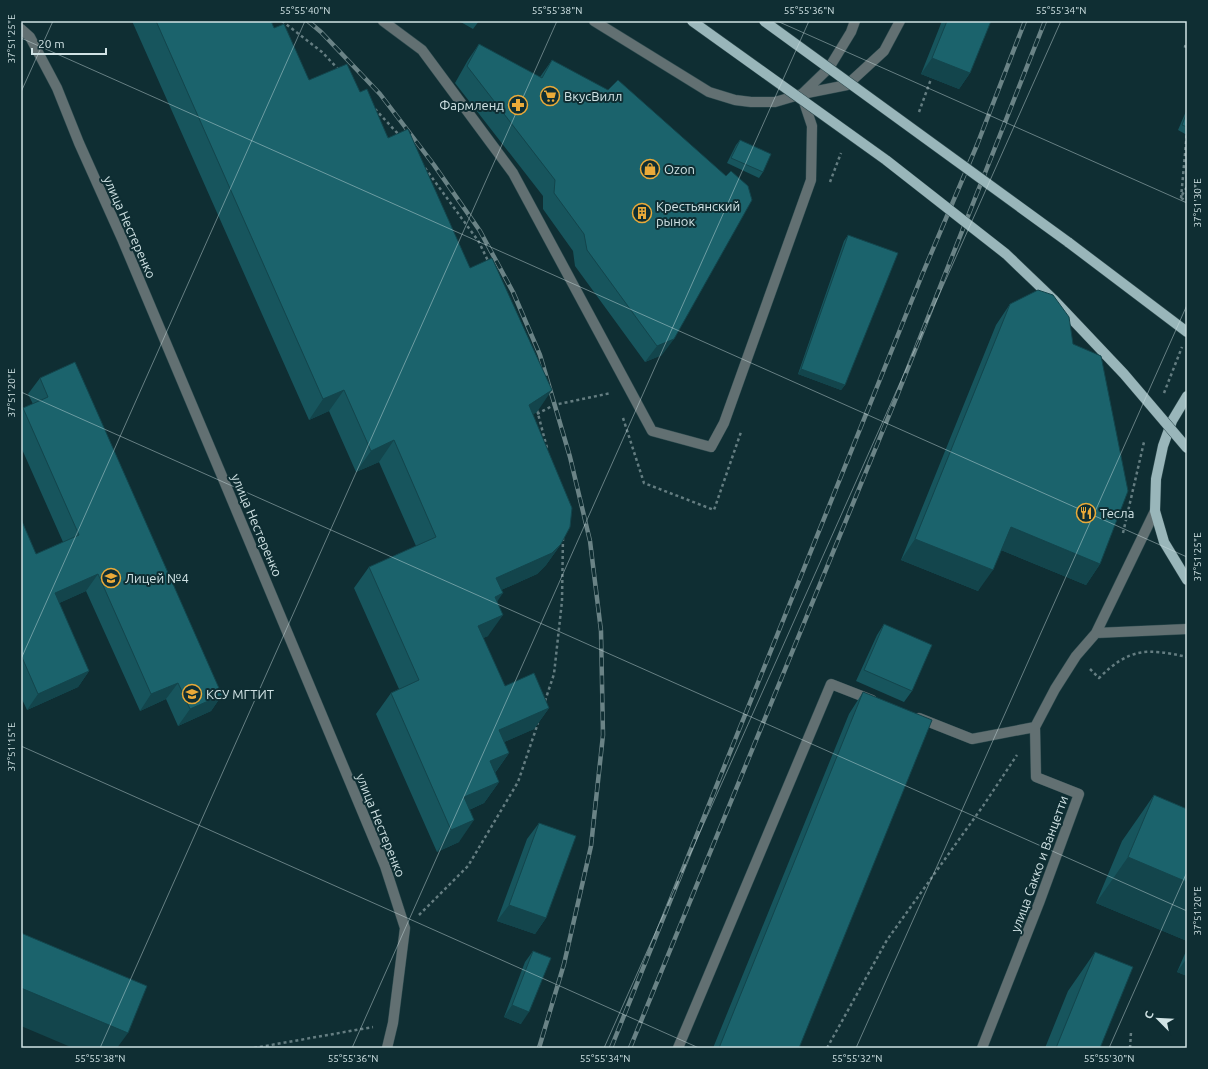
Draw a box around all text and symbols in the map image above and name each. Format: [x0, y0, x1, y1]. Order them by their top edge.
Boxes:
text: 55°55'40"N [280, 5, 330, 16]
text: 55°55'38"N [532, 5, 582, 16]
text: 55°55'36"N [784, 5, 834, 16]
text: 55°55'34"N [1036, 5, 1086, 16]
text: 37°51'25"E [6, 14, 17, 64]
scale bar [32, 30, 106, 56]
text: 20 m [38, 37, 65, 50]
supermarket icon: ВкусВилл [539, 85, 561, 107]
place label: ВкусВилл [564, 89, 622, 103]
pharmacy icon: Фармленд [507, 94, 529, 116]
place label: Фармленд [439, 98, 504, 112]
shop icon: Ozon [639, 158, 661, 180]
place label: Ozon [664, 162, 695, 176]
street label: улица Нестеренко [101, 174, 159, 280]
text: 37°51'30"E [1192, 178, 1203, 228]
place label: Крестьянский рынок [656, 199, 740, 228]
building icon: Крестьянский рынок [631, 202, 653, 224]
text: 37°51'20"E [6, 368, 17, 418]
street label: улица Нестеренко [229, 471, 285, 579]
restaurant icon: Тесла [1075, 502, 1097, 524]
place label: Тесла [1100, 506, 1134, 520]
text: 37°51'25"E [1192, 532, 1203, 582]
school or university icon: Лицей №4 [100, 567, 122, 589]
place label: Лицей №4 [125, 571, 189, 585]
school or university icon: КСУ МГТИТ [181, 683, 203, 705]
place label: КСУ МГТИТ [206, 687, 274, 701]
text: 37°51'15"E [6, 722, 17, 772]
street label: улица Нестеренко [354, 771, 408, 879]
street label: улица Сакко и Ванцетти [1008, 794, 1070, 934]
text: 37°51'20"E [1192, 886, 1203, 936]
north arrow [1138, 999, 1178, 1039]
text: С [1142, 1009, 1156, 1021]
text: 55°55'38"N [75, 1053, 125, 1064]
text: 55°55'36"N [328, 1053, 378, 1064]
text: 55°55'34"N [580, 1053, 630, 1064]
text: 55°55'32"N [832, 1053, 882, 1064]
text: 55°55'30"N [1084, 1053, 1134, 1064]

